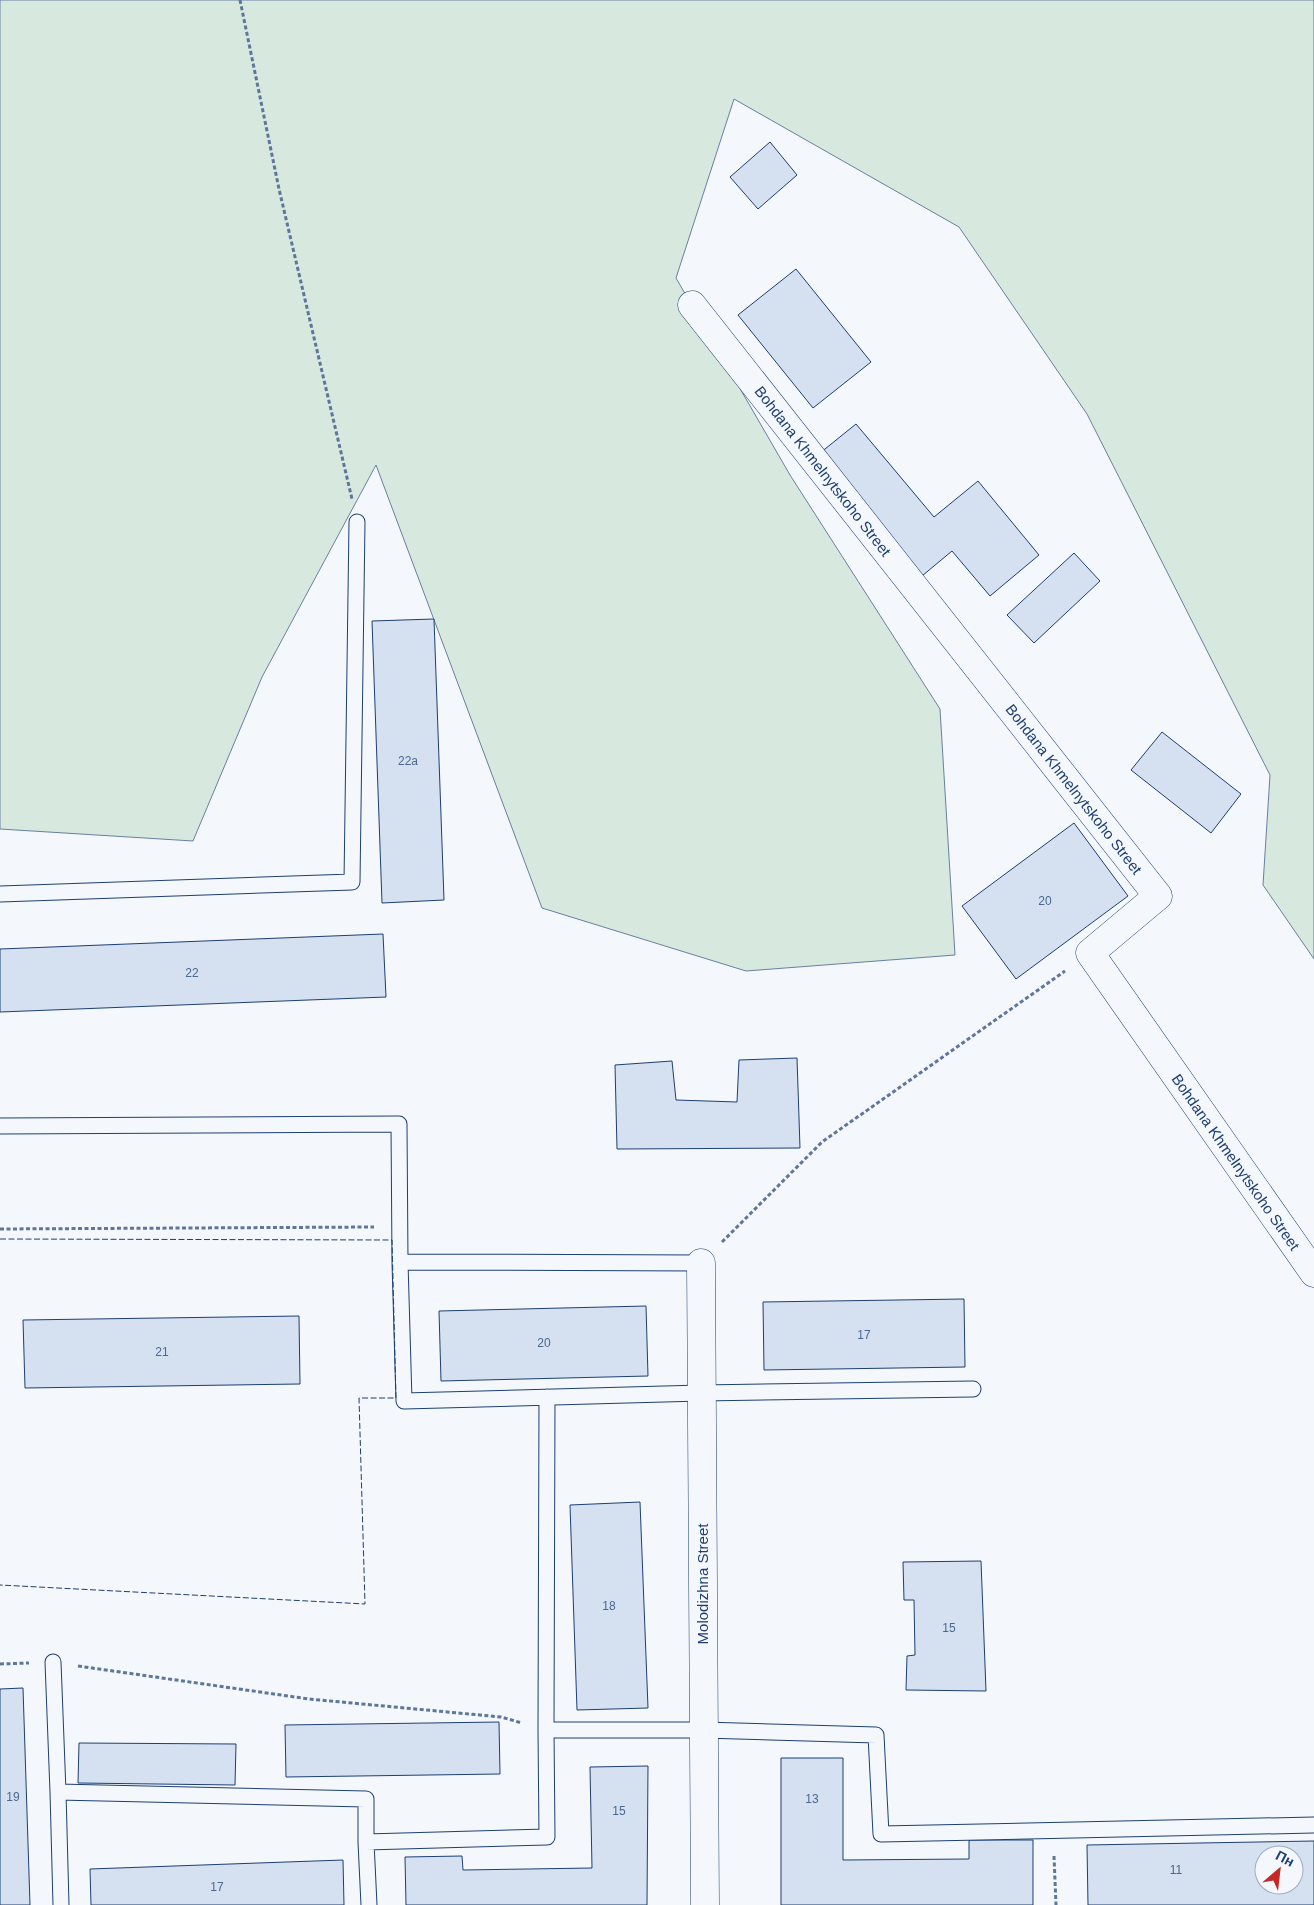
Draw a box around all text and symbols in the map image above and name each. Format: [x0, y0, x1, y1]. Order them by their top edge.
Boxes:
street label: Bohdana Khmelnytskoho Street [751, 383, 895, 560]
street label: Bohdana Khmelnytskoho Street [1002, 701, 1146, 878]
house number: 22а [398, 754, 418, 768]
house number: 20 [1038, 894, 1052, 908]
house number: 22 [185, 966, 199, 980]
street label: Bohdana Khmelnytskoho Street [1169, 1071, 1304, 1254]
house number: 17 [857, 1328, 871, 1342]
house number: 20 [537, 1336, 551, 1350]
house number: 21 [155, 1345, 169, 1359]
street label: Molodizhna Street [694, 1523, 711, 1644]
house number: 18 [602, 1599, 616, 1613]
house number: 15 [942, 1621, 956, 1635]
house number: 19 [6, 1790, 20, 1804]
house number: 13 [805, 1792, 819, 1806]
house number: 15 [612, 1804, 626, 1818]
north arrow [1254, 1845, 1304, 1895]
text: Пн [1273, 1847, 1297, 1870]
house number: 11 [1170, 1863, 1183, 1877]
house number: 17 [210, 1880, 224, 1894]

